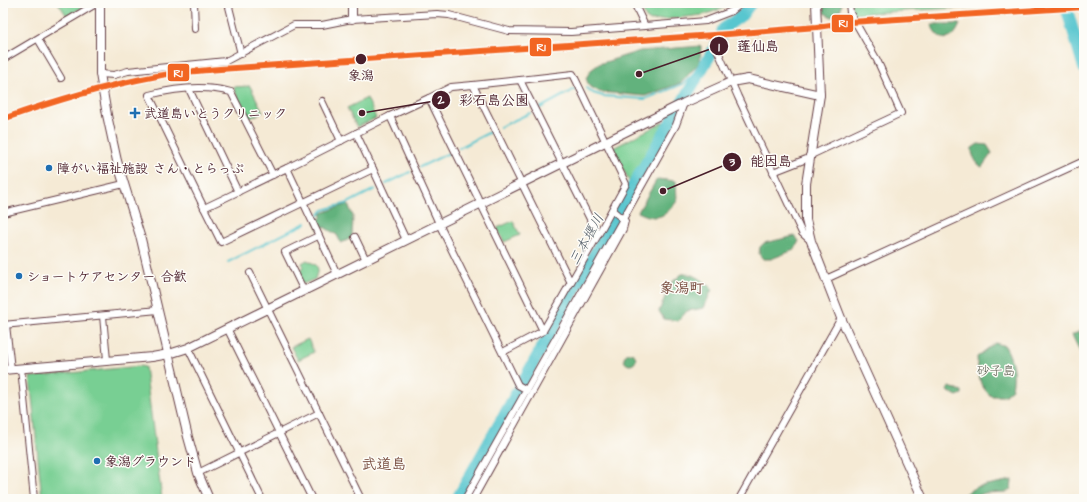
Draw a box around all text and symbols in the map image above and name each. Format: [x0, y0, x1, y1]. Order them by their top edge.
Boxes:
line badge: R1 [831, 14, 854, 33]
text: R1 [838, 16, 848, 31]
callout: 蓬仙島 [709, 33, 787, 59]
line badge: R1 [529, 37, 552, 57]
text: 蓬仙島 [737, 37, 779, 57]
text: 1 [718, 39, 720, 56]
text: R1 [536, 40, 546, 55]
marker: 象潟 [354, 52, 368, 66]
line badge: R1 [167, 63, 190, 82]
text: R1 [173, 66, 183, 81]
place label: 象潟 [348, 67, 374, 85]
callout: 彩石島公園 [431, 87, 537, 113]
text: 彩石島公園 [459, 91, 529, 111]
text: 2 [437, 92, 445, 109]
place label: 武道島いとうクリニック [144, 105, 287, 123]
marker: 武道島いとうクリニック [129, 107, 141, 119]
callout: 能因島 [722, 149, 800, 175]
text: 能因島 [750, 152, 792, 172]
text: 3 [728, 154, 736, 171]
place label: 障がい福祉施設 さん・とらっぷ [57, 160, 244, 178]
marker: 障がい福祉施設 さん・とらっぷ [44, 163, 54, 173]
water label: 三本堰川 [565, 210, 609, 269]
place label: ショートケアセンター 合歓 [27, 268, 186, 286]
marker: ショートケアセンター 合歓 [14, 271, 24, 281]
district label: 象潟町 [659, 278, 705, 299]
park label: 砂子島 [976, 362, 1016, 380]
place label: 象潟グラウンド [105, 453, 196, 471]
district label: 武道島 [361, 454, 407, 475]
marker: 象潟グラウンド [92, 456, 102, 466]

